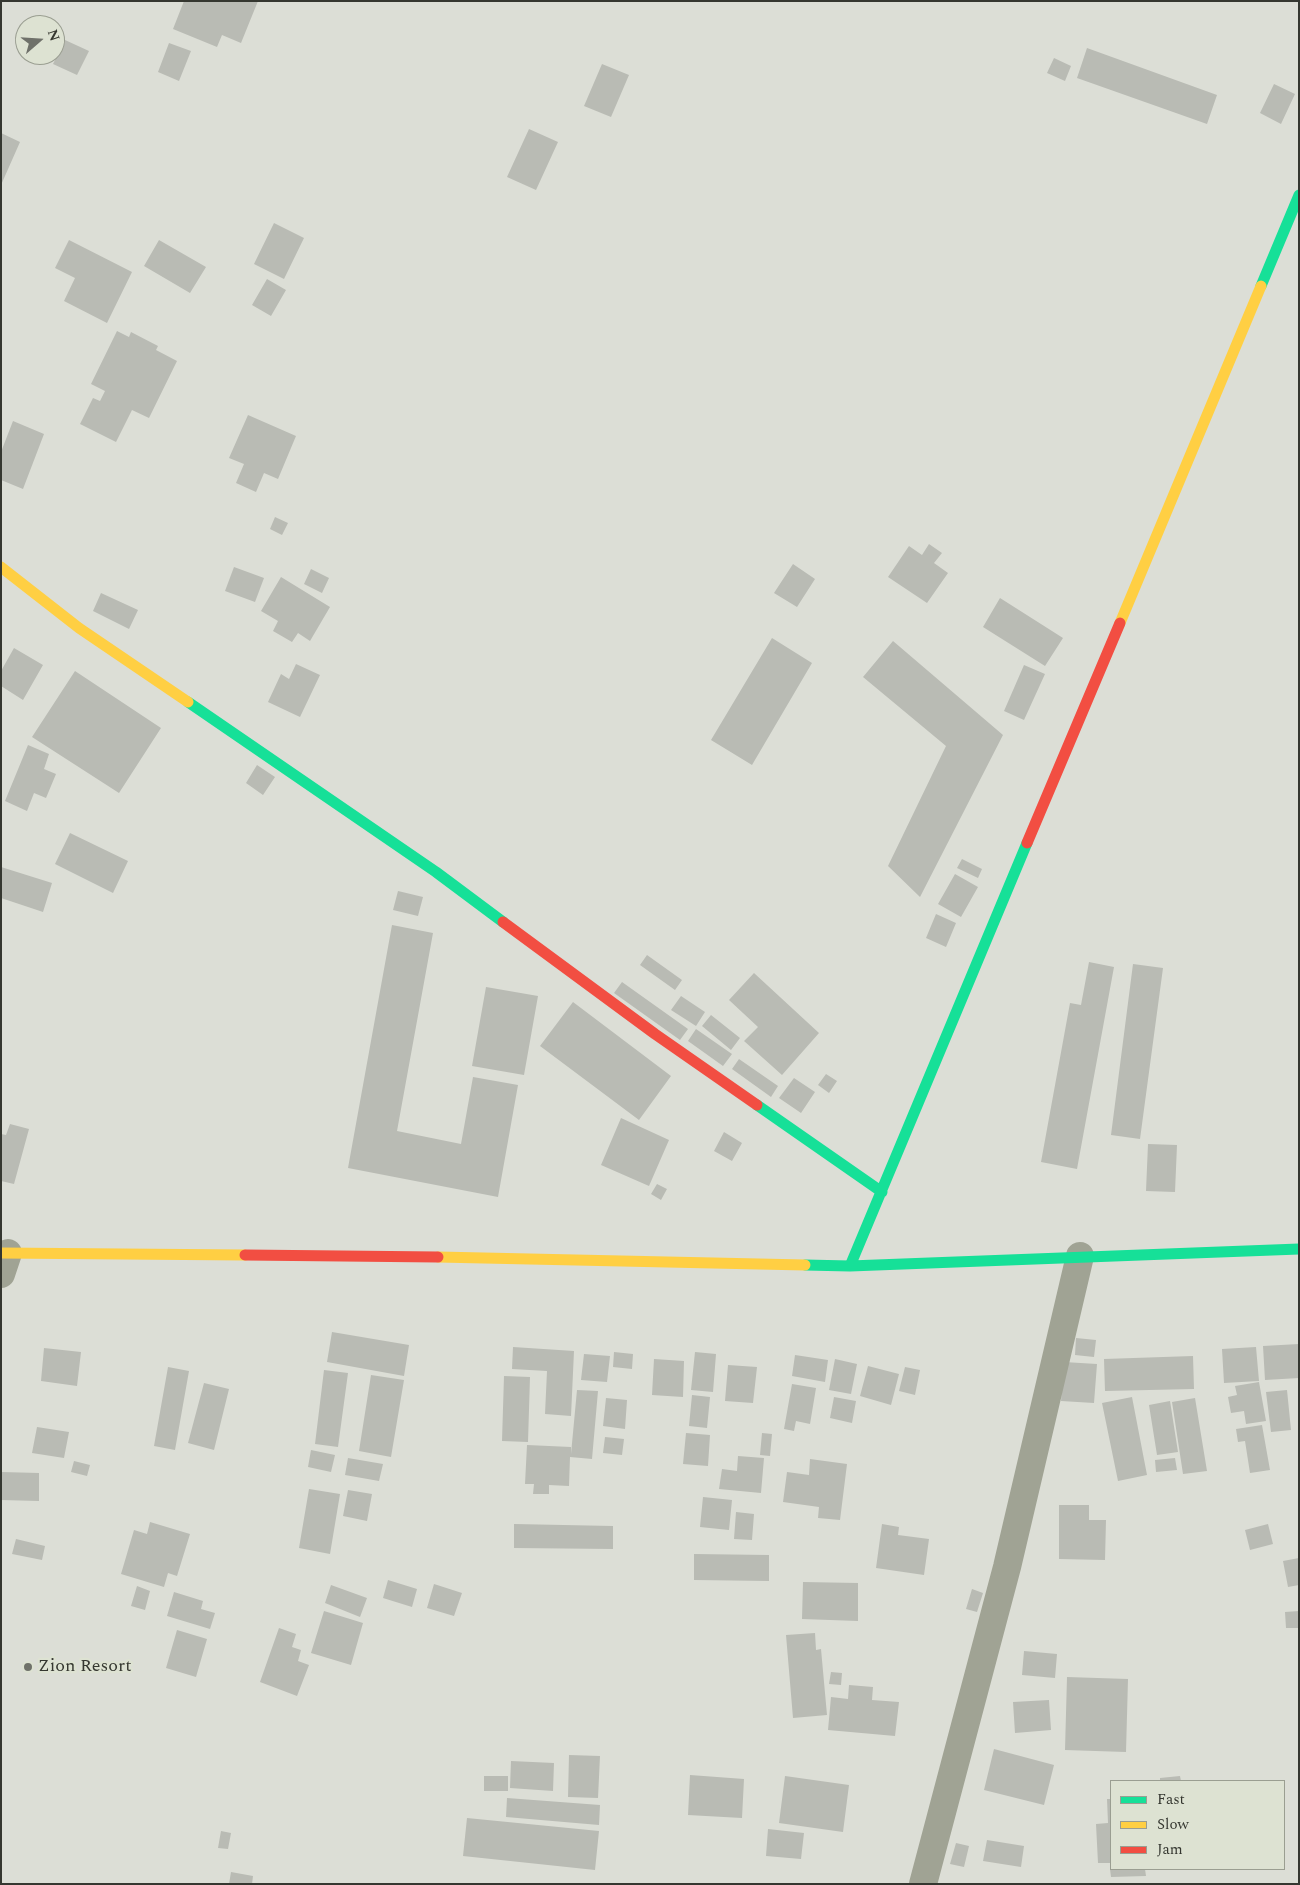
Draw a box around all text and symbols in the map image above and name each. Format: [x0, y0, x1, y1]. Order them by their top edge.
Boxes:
north arrow [15, 15, 65, 65]
text: N [42, 26, 65, 44]
place label: Zion Resort [38, 1656, 132, 1678]
marker: Zion Resort [22, 1661, 34, 1673]
legend [1110, 1780, 1285, 1870]
text: Fast [1157, 1788, 1185, 1811]
text: Slow [1157, 1813, 1189, 1836]
text: Jam [1157, 1838, 1183, 1861]

